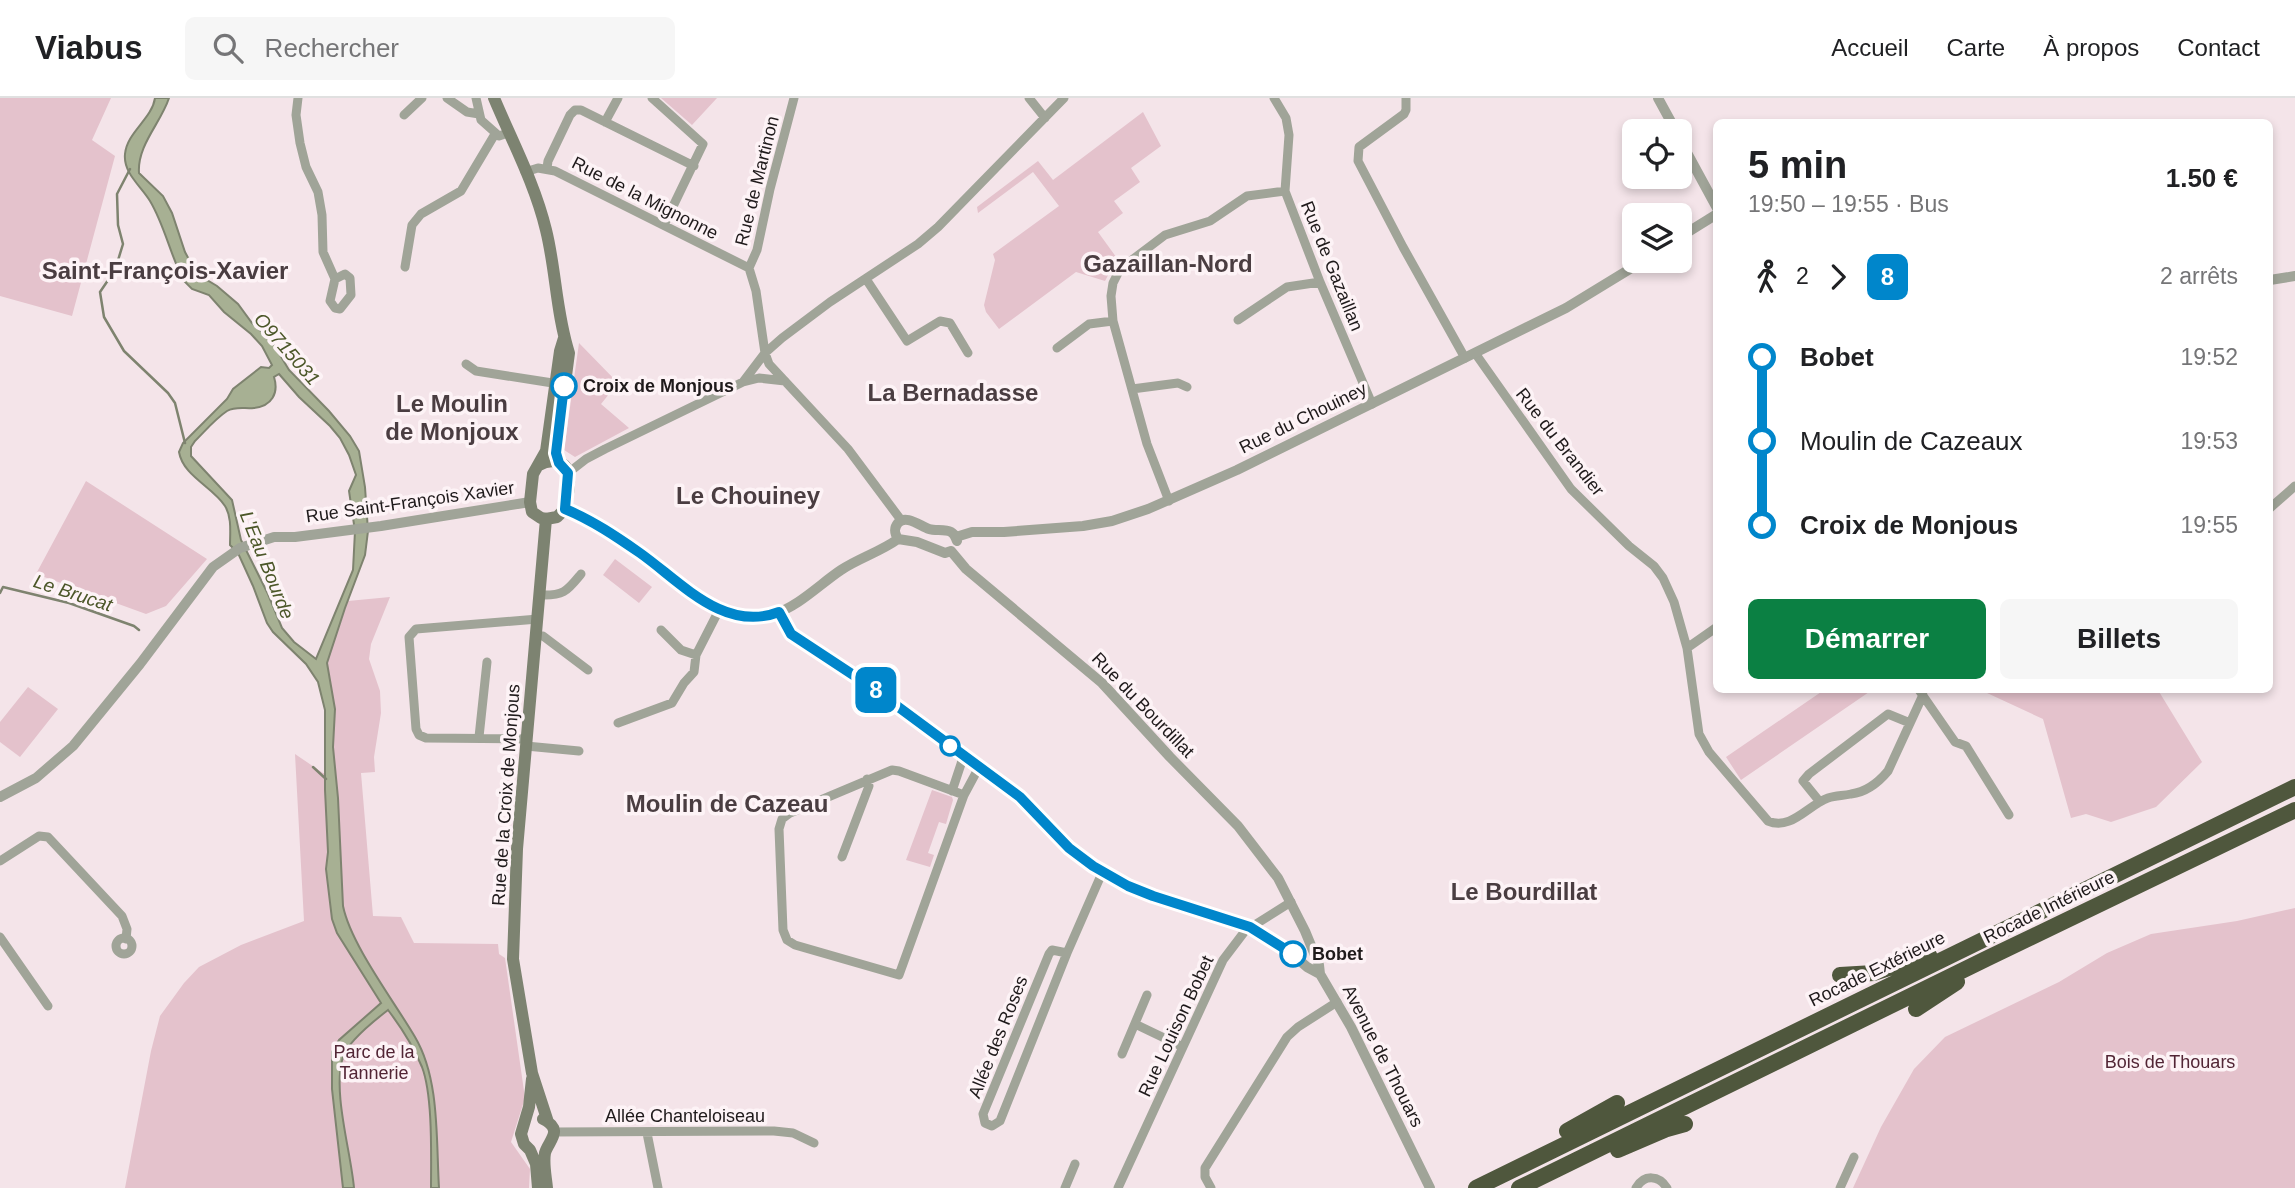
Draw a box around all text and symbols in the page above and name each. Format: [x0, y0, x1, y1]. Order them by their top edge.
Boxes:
search box [185, 17, 675, 80]
text: Viabus [35, 29, 143, 66]
icon: search [209, 29, 247, 67]
text: Rechercher [265, 33, 399, 63]
text: Accueil [1831, 34, 1909, 61]
text: Carte [1947, 34, 2005, 61]
text: À propos [2043, 34, 2139, 61]
text: Contact [2177, 34, 2260, 61]
street label: Rue de Martinon [731, 114, 783, 248]
map controls [1622, 119, 1692, 273]
button: locate [1622, 119, 1692, 189]
text: 5 min [1748, 144, 1847, 186]
street label: Rue de la Mignonne [569, 153, 721, 243]
text: 1.50 € [2166, 163, 2238, 193]
text: 19:50 – 19:55 · Bus [1748, 191, 1949, 217]
street label: Rue de Gazaillan [1297, 198, 1367, 334]
button: layers [1622, 203, 1692, 273]
district label: Gazaillan-Nord [1083, 250, 1253, 277]
district label: Saint-François-Xavier [42, 257, 288, 284]
icon: walk [1748, 258, 1786, 296]
icon: forward [1819, 258, 1857, 296]
text: 2 [1796, 263, 1809, 289]
text: 8 [1881, 263, 1894, 290]
text: 2 arrêts [2160, 263, 2238, 289]
water label: O9715031 [250, 309, 324, 389]
text: Bobet [1800, 342, 1874, 372]
text: 19:52 [2180, 344, 2238, 370]
marker: Croix de Monjous [551, 373, 577, 399]
place label: Croix de Monjous [583, 376, 734, 396]
district label: La Bernadasse [868, 379, 1038, 406]
street label: Rue du Chouiney [1236, 379, 1370, 457]
street label: Rue du Brandier [1512, 384, 1608, 500]
district label: Le Moulin de Monjoux [385, 390, 519, 445]
text: Moulin de Cazeaux [1800, 426, 2023, 456]
text: 19:53 [2180, 428, 2238, 454]
street label: Rue Saint-François Xavier [305, 477, 515, 527]
district label: Le Chouiney [676, 482, 821, 509]
water label: L'Eau Bourde [236, 508, 298, 622]
text: Croix de Monjous [1800, 510, 2018, 540]
text: 19:55 [2180, 512, 2238, 538]
water label: Le Brucat [31, 570, 116, 616]
button: Démarrer [1748, 599, 1986, 679]
button: Billets [2000, 599, 2238, 679]
street label: Rue du Bourdillat [1088, 648, 1198, 762]
line badge: 8 [853, 667, 899, 713]
text: 8 [869, 676, 883, 703]
street label: Rue de la Croix de Monjous [488, 684, 524, 906]
unlabelled marker [940, 736, 960, 756]
district label: Moulin de Cazeau [626, 790, 828, 817]
street label: Rocade Intérieure [1980, 867, 2118, 947]
district label: Le Bourdillat [1451, 878, 1597, 905]
street label: Rocade Extérieure [1806, 927, 1948, 1011]
marker: Bobet [1280, 941, 1306, 967]
place label: Bobet [1312, 944, 1363, 964]
street label: Rue Louison Bobet [1135, 952, 1217, 1100]
street label: Allée des Roses [964, 973, 1032, 1101]
street label: Avenue de Thouars [1339, 982, 1427, 1130]
park label: Parc de la Tannerie [333, 1042, 416, 1083]
park label: Bois de Thouars [2105, 1052, 2235, 1072]
street label: Allée Chanteloiseau [605, 1106, 765, 1126]

